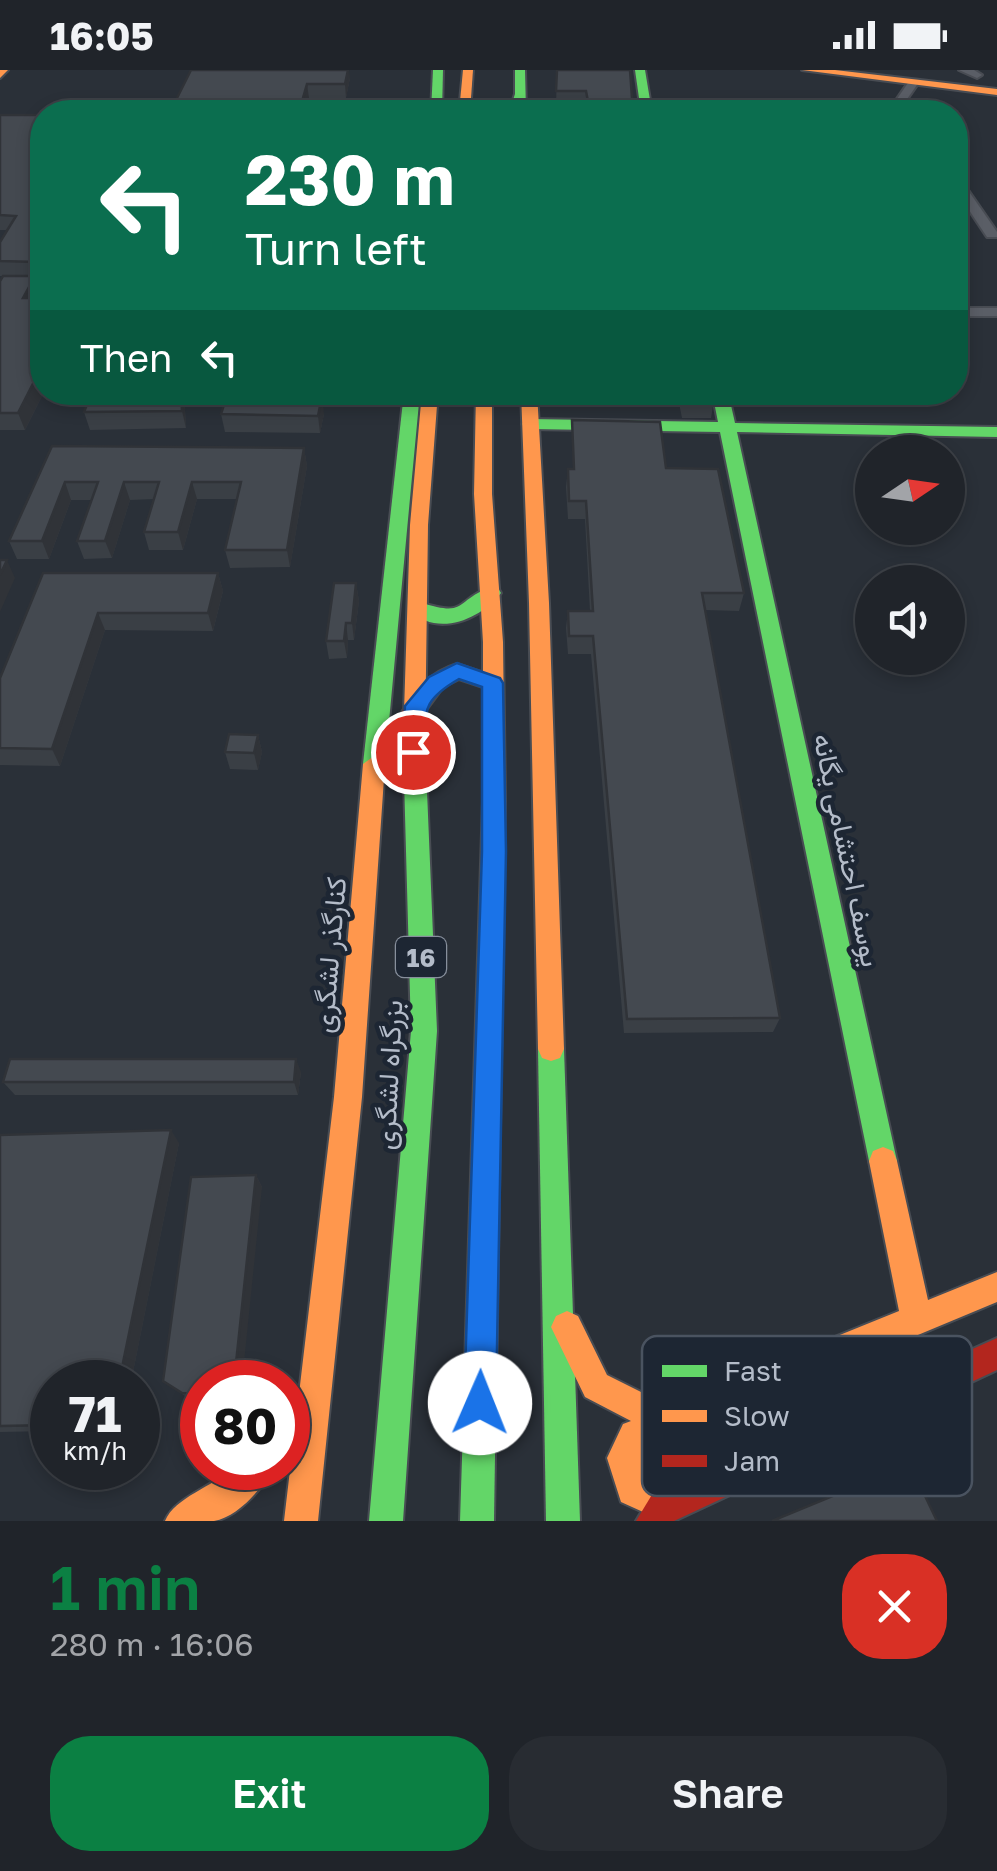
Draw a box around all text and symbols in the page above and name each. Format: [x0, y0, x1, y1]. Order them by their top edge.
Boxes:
text: 16:05 [50, 13, 154, 58]
text: 230 m [245, 136, 455, 220]
icon: left [80, 140, 210, 270]
text: Turn left [245, 221, 427, 275]
icon: left [192, 330, 247, 385]
text: Then [80, 335, 172, 380]
north arrow [855, 435, 965, 545]
map controls [855, 435, 965, 675]
button: sound [855, 565, 965, 675]
pin [371, 710, 456, 795]
icon: arrive [386, 725, 441, 780]
street label: یوسف احتشامی یگانه [805, 730, 889, 970]
street label: کنارگذر لشگری [306, 876, 354, 1035]
road number: 16 [396, 937, 446, 977]
street label: بزرگراه لشگری [368, 999, 410, 1151]
legend [642, 1336, 972, 1496]
position arrow [428, 1351, 532, 1455]
text: Fast [724, 1354, 782, 1387]
speed limit sign: 80 [180, 1360, 310, 1490]
text: 71 [68, 1383, 121, 1443]
text: Slow [724, 1399, 790, 1432]
text: km/h [63, 1435, 127, 1466]
text: Jam [724, 1444, 780, 1477]
text: 1 min [50, 1551, 200, 1623]
button: close [842, 1554, 947, 1659]
text: 280 m · 16:06 [50, 1625, 254, 1663]
button: Exit [50, 1736, 489, 1851]
button: Share [509, 1736, 947, 1851]

